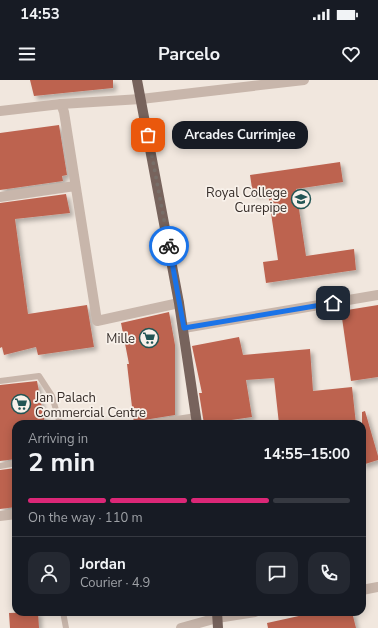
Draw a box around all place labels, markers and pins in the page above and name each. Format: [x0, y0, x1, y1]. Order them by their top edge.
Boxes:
pin [131, 118, 165, 152]
callout: Arcades Currimjee [172, 121, 308, 149]
place label: Royal College Curepipe [206, 184, 287, 217]
school or university icon: Royal College Curepipe [290, 188, 312, 210]
pin [316, 286, 350, 320]
supermarket icon: Mille [138, 327, 160, 349]
place label: Mille [106, 330, 135, 348]
place label: Jan Palach Commercial Centre [34, 389, 146, 422]
supermarket icon: Jan Palach Commercial Centre [10, 393, 32, 415]

